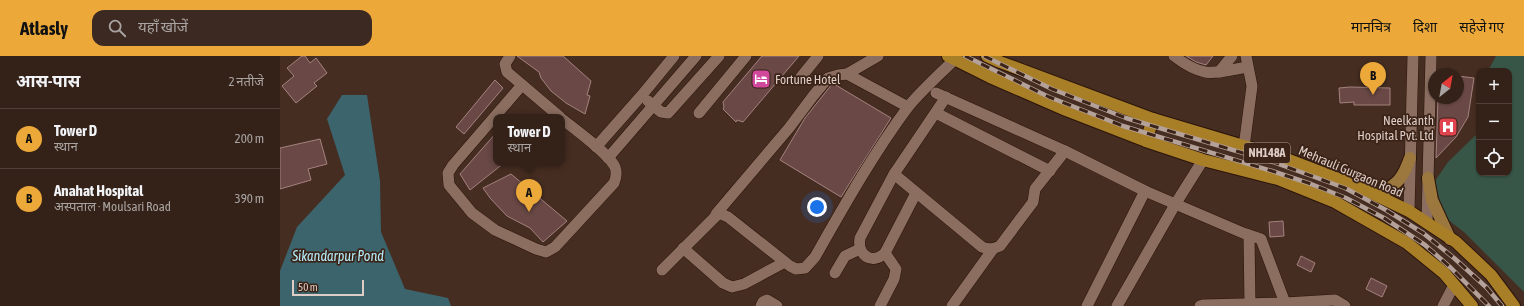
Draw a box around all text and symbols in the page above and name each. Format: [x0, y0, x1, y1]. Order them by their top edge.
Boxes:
search box [92, 10, 372, 46]
text: Atlasly [20, 17, 68, 39]
icon: search [106, 17, 128, 39]
text: यहाँ खोजें [138, 18, 188, 35]
text: मानचित्र [1351, 19, 1391, 35]
text: दिशा [1413, 19, 1437, 35]
text: सहेजे गए [1459, 19, 1504, 35]
pin: B [1360, 62, 1386, 95]
hotel icon: Fortune Hotel [750, 68, 772, 90]
north arrow [1428, 68, 1464, 104]
map controls [1476, 68, 1512, 176]
button: + [1476, 68, 1512, 104]
text: आस-पास [16, 71, 80, 91]
place label: Fortune Hotel [775, 72, 841, 87]
text: 2 नतीजे [228, 74, 264, 89]
button: − [1476, 104, 1512, 140]
place label: Neelkanth Hospital Pvt. Ltd [1357, 113, 1434, 143]
popup [493, 114, 565, 166]
hospital icon: Neelkanth Hospital Pvt. Ltd [1437, 116, 1459, 138]
text: Tower D [54, 122, 97, 139]
text: Tower D [507, 123, 551, 140]
text: A [26, 131, 32, 146]
text: 200 m [235, 131, 264, 146]
text: स्थान [54, 139, 78, 154]
text: स्थान [507, 140, 531, 155]
button: locate [1476, 140, 1512, 176]
road number: NH148A [1244, 143, 1290, 163]
street label: Mehrauli Gurgaon Road [1296, 143, 1405, 200]
pin: A [516, 179, 542, 212]
text: Anahat Hospital [54, 182, 143, 199]
text: B [26, 191, 32, 206]
text: 390 m [235, 191, 264, 206]
your location [807, 197, 827, 217]
text: अस्पताल · Moulsari Road [54, 199, 171, 214]
water label: Sikandarpur Pond [291, 248, 384, 264]
scale bar [292, 278, 364, 297]
text: 50 m [298, 281, 318, 293]

